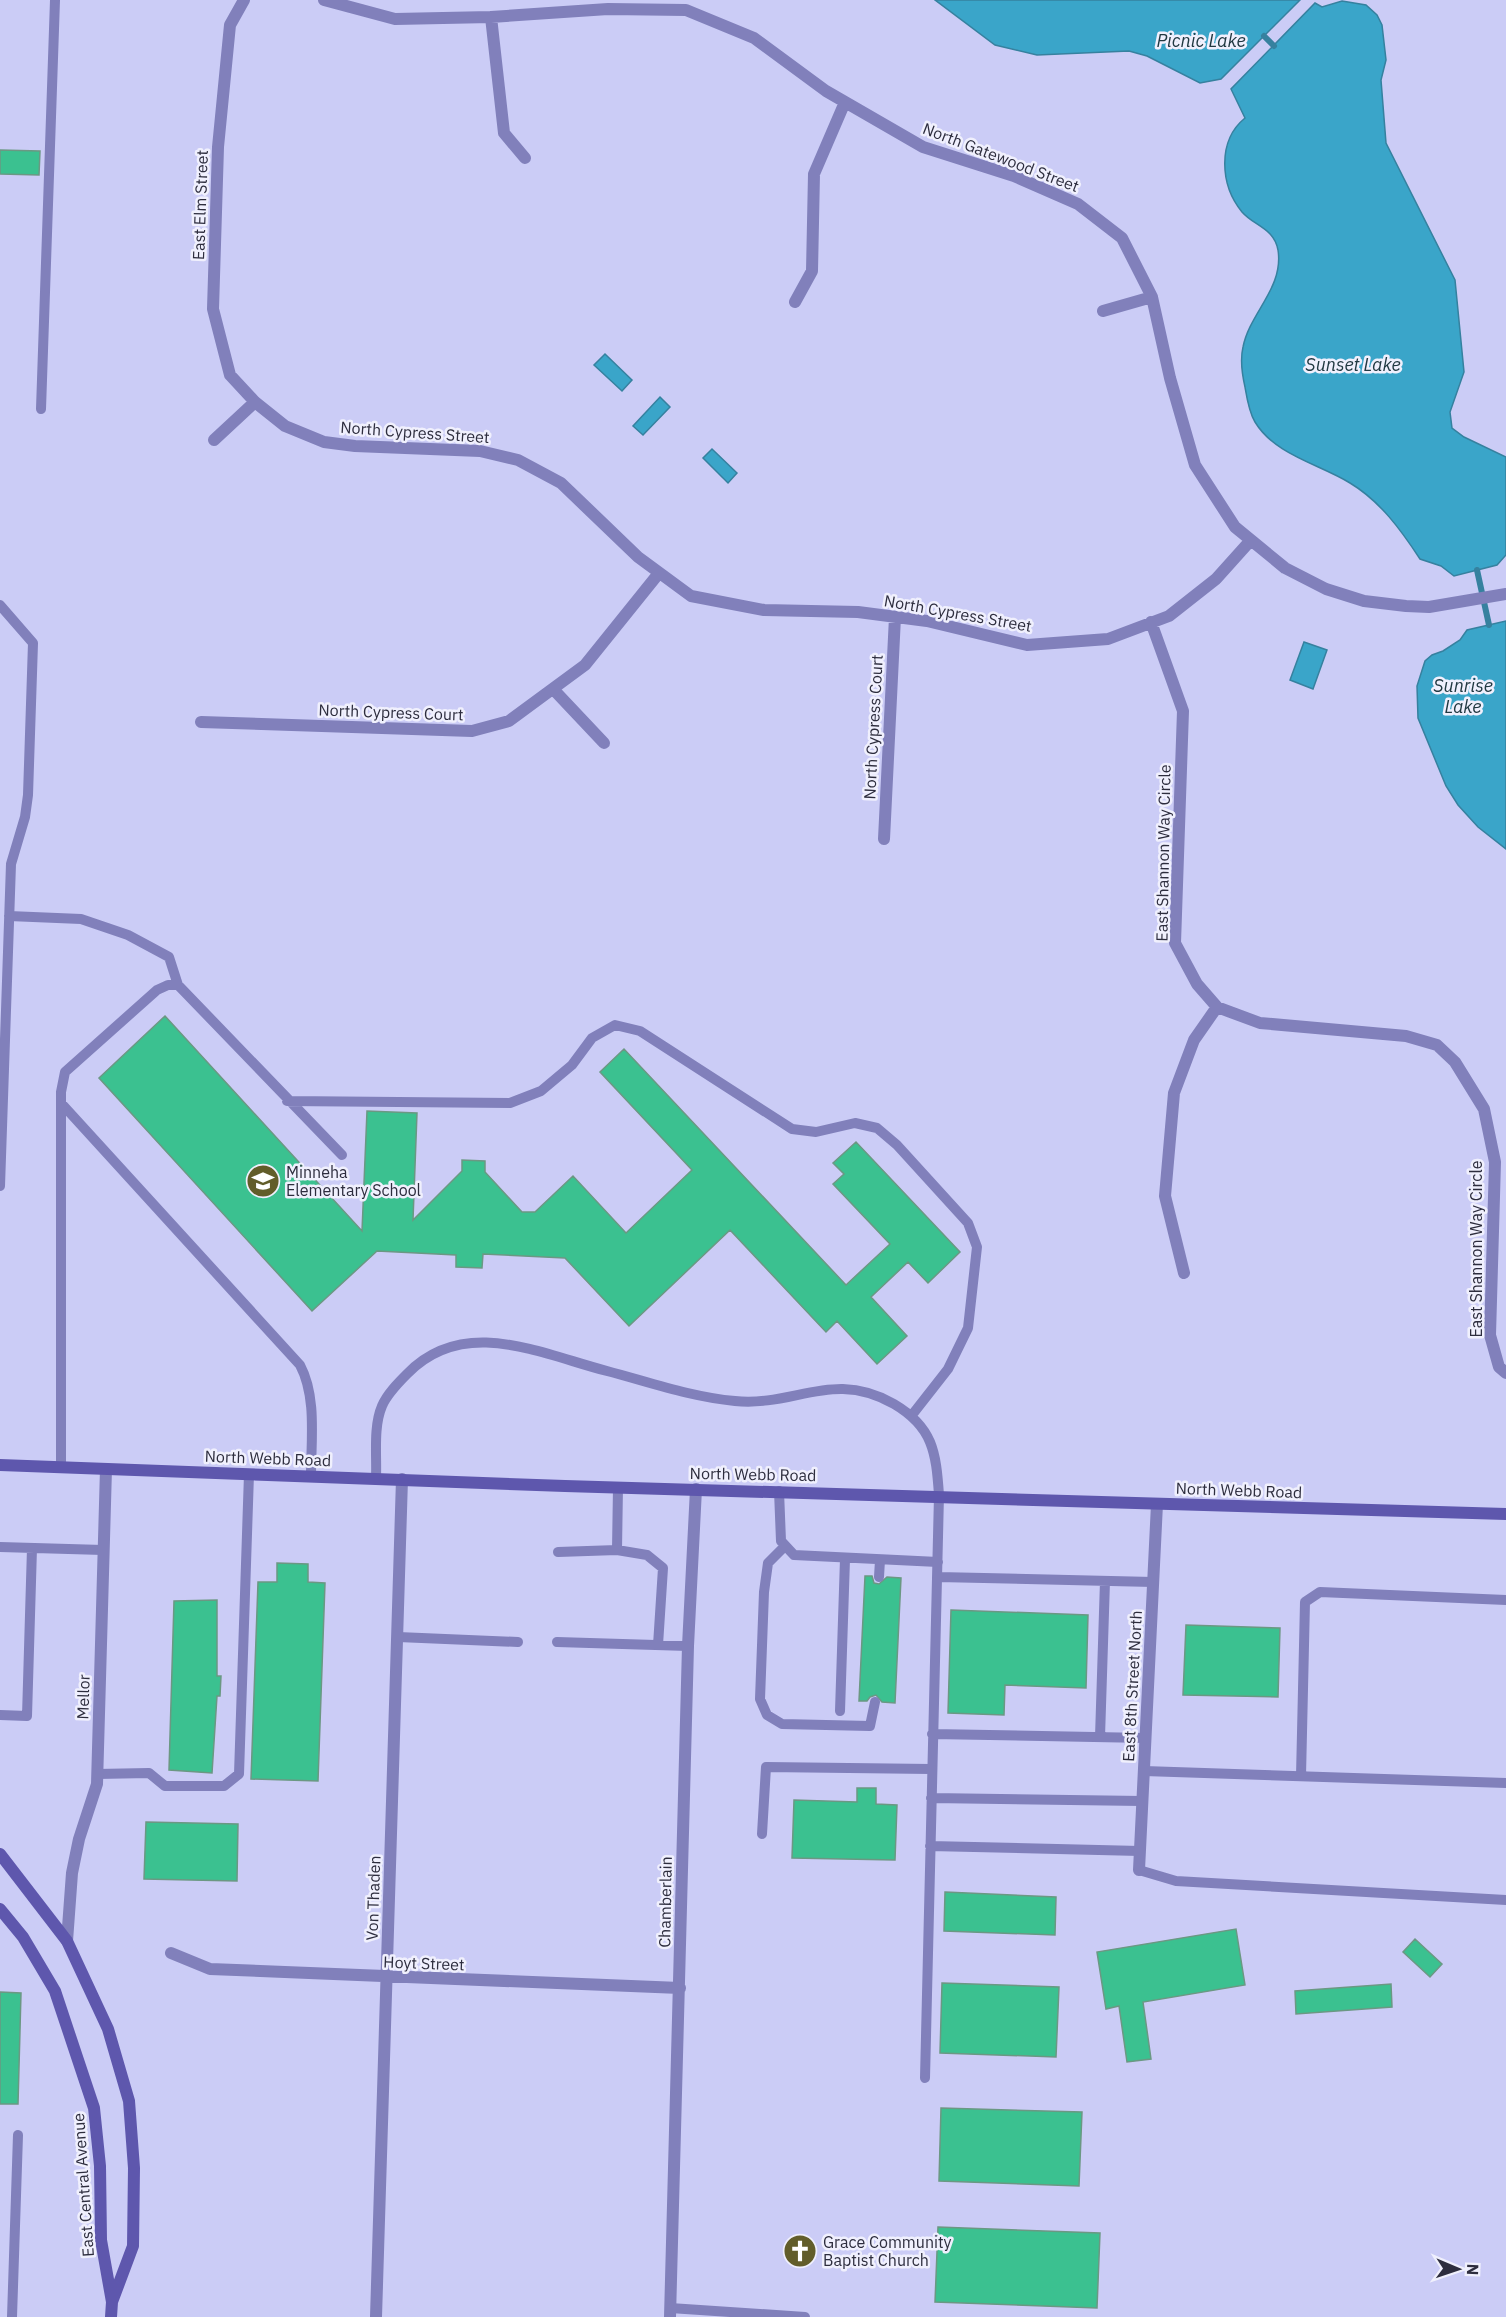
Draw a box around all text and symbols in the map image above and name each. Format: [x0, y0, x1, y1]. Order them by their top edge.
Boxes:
water label: Picnic Lake [1156, 29, 1246, 52]
street label: North Gatewood Street [920, 118, 1082, 196]
street label: East Elm Street [188, 150, 212, 260]
water label: Sunset Lake [1305, 353, 1401, 376]
street label: North Cypress Street [340, 417, 490, 447]
street label: North Cypress Street [883, 590, 1033, 636]
street label: North Cypress Court [859, 654, 887, 800]
water label: Sunrise Lake [1433, 674, 1493, 718]
street label: North Cypress Court [318, 699, 464, 725]
street label: East Shannon Way Circle [1151, 764, 1175, 942]
street label: East Shannon Way Circle [1466, 1160, 1486, 1338]
place label: Minneha Elementary School [286, 1162, 421, 1200]
school or university icon: Minneha Elementary School [245, 1163, 281, 1199]
street label: North Webb Road [204, 1446, 332, 1470]
street label: North Webb Road [690, 1463, 816, 1485]
street label: North Webb Road [1175, 1478, 1303, 1502]
street label: East 8th Street North [1118, 1610, 1146, 1762]
street label: Mellor [72, 1674, 94, 1720]
street label: Von Thaden [362, 1855, 384, 1941]
street label: Chamberlain [654, 1856, 676, 1948]
street label: Hoyt Street [383, 1952, 465, 1974]
street label: East Central Avenue [68, 2112, 98, 2258]
place label: Grace Community Baptist Church [823, 2232, 952, 2270]
church icon: Grace Community Baptist Church [782, 2233, 818, 2269]
north arrow [1428, 2239, 1488, 2299]
text: N [1463, 2263, 1483, 2276]

